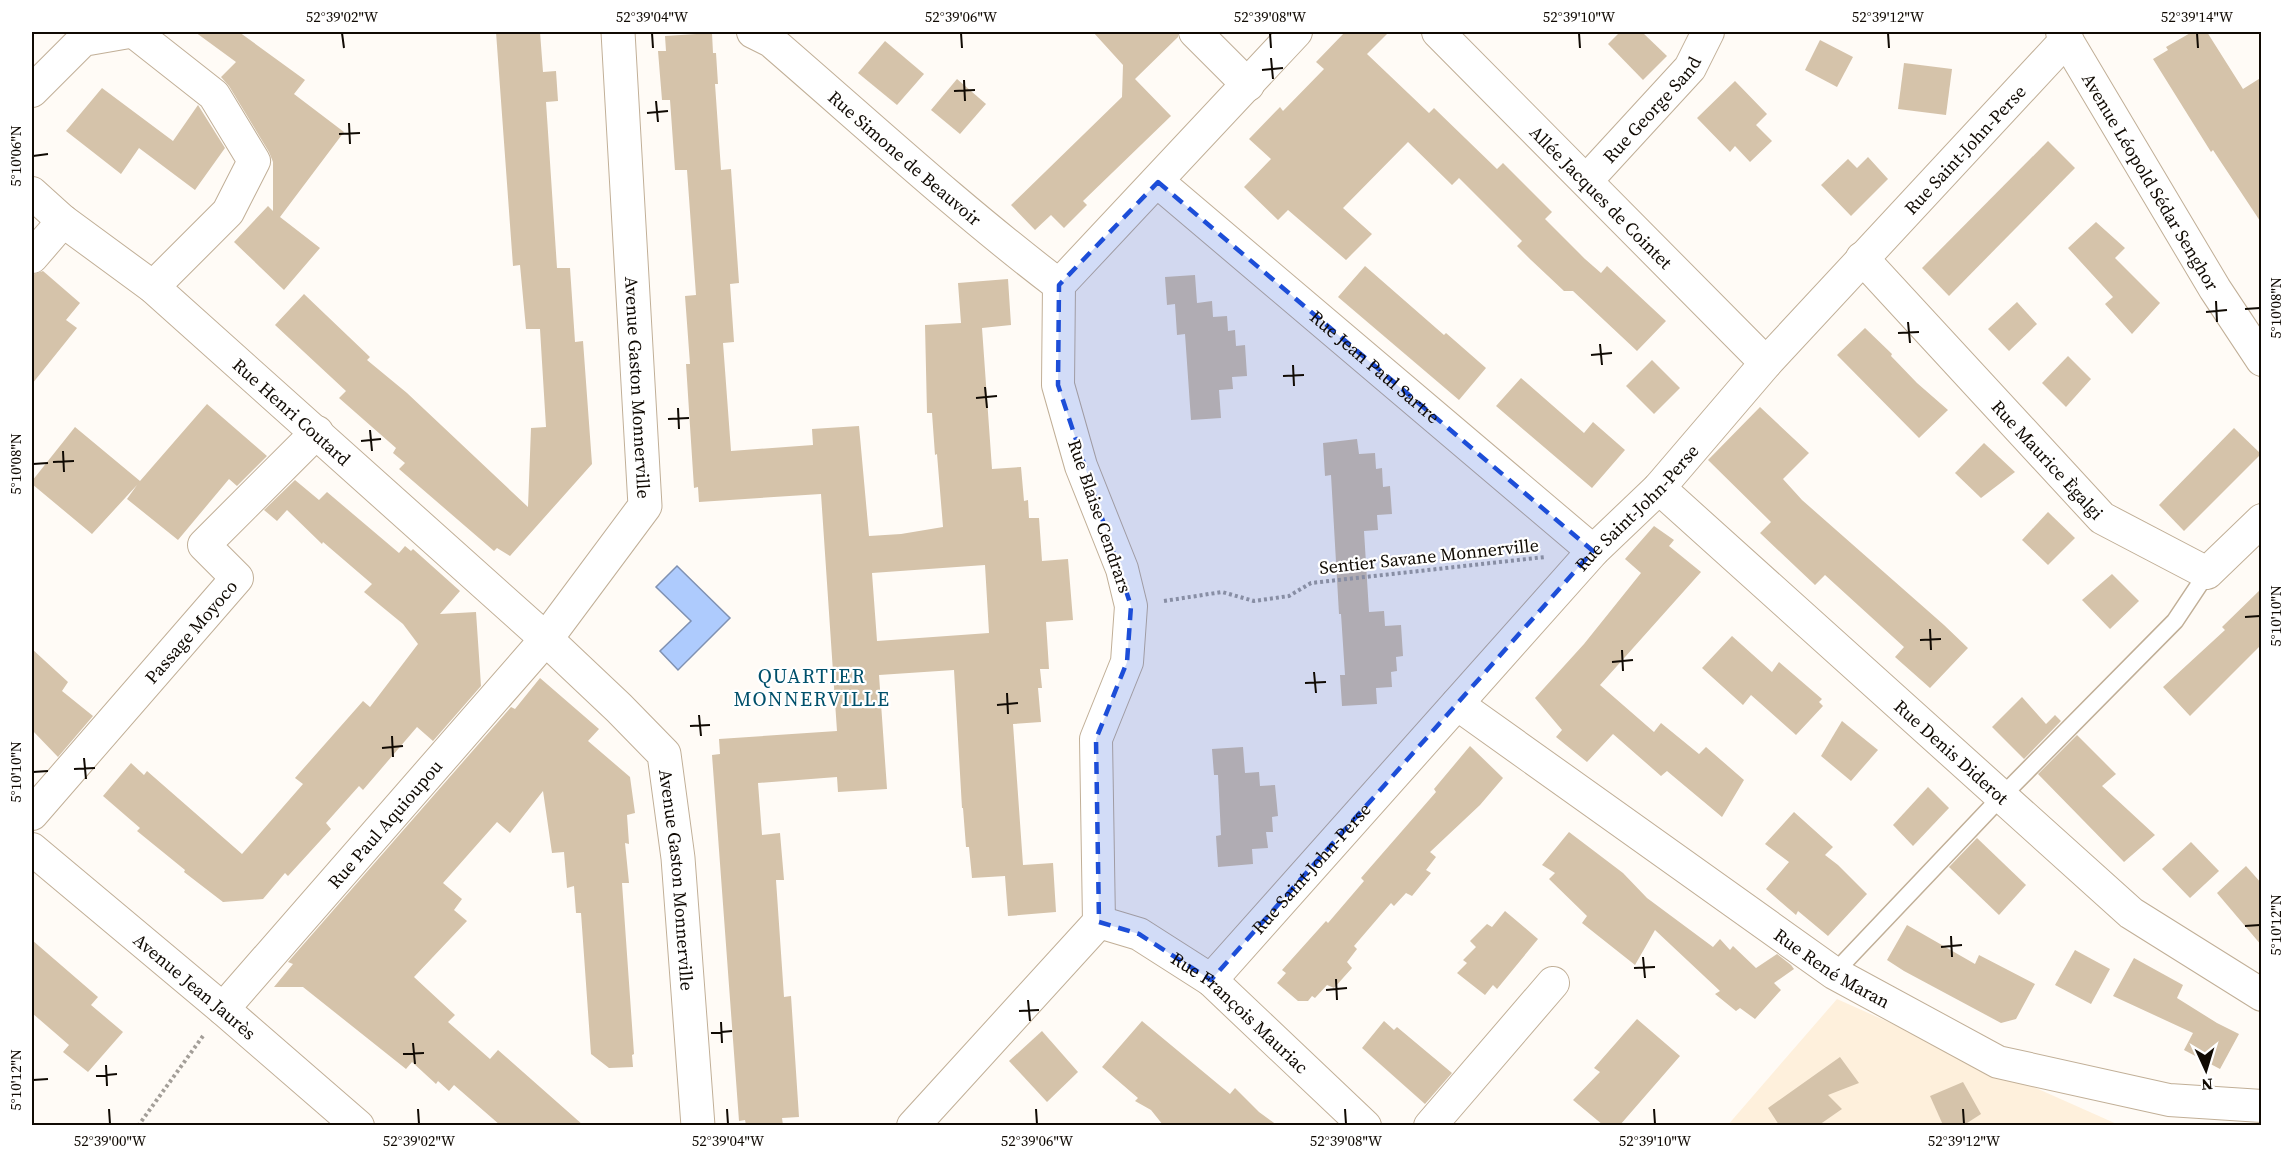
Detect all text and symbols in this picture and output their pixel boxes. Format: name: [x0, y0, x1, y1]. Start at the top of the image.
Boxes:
text: 52°39'02"W: [306, 6, 379, 27]
text: 52°39'04"W: [616, 6, 689, 27]
text: 52°39'06"W: [925, 6, 998, 27]
text: 52°39'08"W: [1234, 6, 1307, 27]
text: 52°39'10"W: [1543, 6, 1616, 27]
text: 52°39'12"W: [1852, 6, 1925, 27]
text: 52°39'14"W: [2161, 6, 2234, 27]
street label: Rue George Sand: [1597, 52, 1706, 168]
street label: Avenue Léopold Sédar Senghor: [2077, 68, 2226, 295]
street label: Rue Saint-John-Perse: [1898, 79, 2031, 219]
street label: Rue Simone de Beauvoir: [823, 84, 987, 231]
street label: Allée Jacques de Cointet: [1524, 119, 1678, 274]
text: 5°10'06"N: [5, 125, 26, 187]
street label: Avenue Gaston Monnerville: [619, 276, 657, 499]
text: 5°10'08"N: [2265, 277, 2286, 339]
street label: Rue Jean Paul Sartre: [1305, 304, 1446, 429]
street label: Rue Henri Coutard: [228, 352, 356, 471]
street label: Rue Maurice Ègalgi: [1986, 394, 2110, 525]
text: 5°10'08"N: [5, 433, 26, 495]
street label: Rue Blaise Cendrars: [1062, 436, 1138, 596]
street label: Rue Saint-John-Perse: [1569, 438, 1704, 576]
street label: Sentier Savane Monnerville: [1318, 532, 1540, 580]
street label: Passage Moyoco: [139, 574, 243, 689]
text: 5°10'10"N: [2265, 585, 2286, 647]
district label: QUARTIER MONNERVILLE: [734, 662, 890, 713]
street label: Rue Denis Diderot: [1889, 693, 2015, 810]
text: 5°10'10"N: [5, 741, 26, 803]
street label: Rue Paul Aquioupou: [322, 754, 448, 894]
street label: Avenue Gaston Monnerville: [654, 768, 700, 992]
street label: Rue Saint-John-Perse: [1245, 797, 1376, 939]
text: 5°10'12"N: [2265, 894, 2286, 956]
street label: Rue René Maran: [1769, 922, 1895, 1014]
street label: Avenue Jean Jaurès: [128, 927, 262, 1045]
street label: Rue François Mauriac: [1166, 945, 1314, 1079]
north arrow: [2176, 1040, 2236, 1100]
text: 5°10'12"N: [5, 1049, 26, 1111]
text: N: [2200, 1074, 2214, 1096]
text: 52°39'00"W: [74, 1130, 147, 1151]
text: 52°39'02"W: [383, 1130, 456, 1151]
text: 52°39'04"W: [692, 1130, 765, 1151]
text: 52°39'06"W: [1001, 1130, 1074, 1151]
text: 52°39'08"W: [1310, 1130, 1383, 1151]
text: 52°39'10"W: [1619, 1130, 1692, 1151]
text: 52°39'12"W: [1928, 1130, 2001, 1151]

